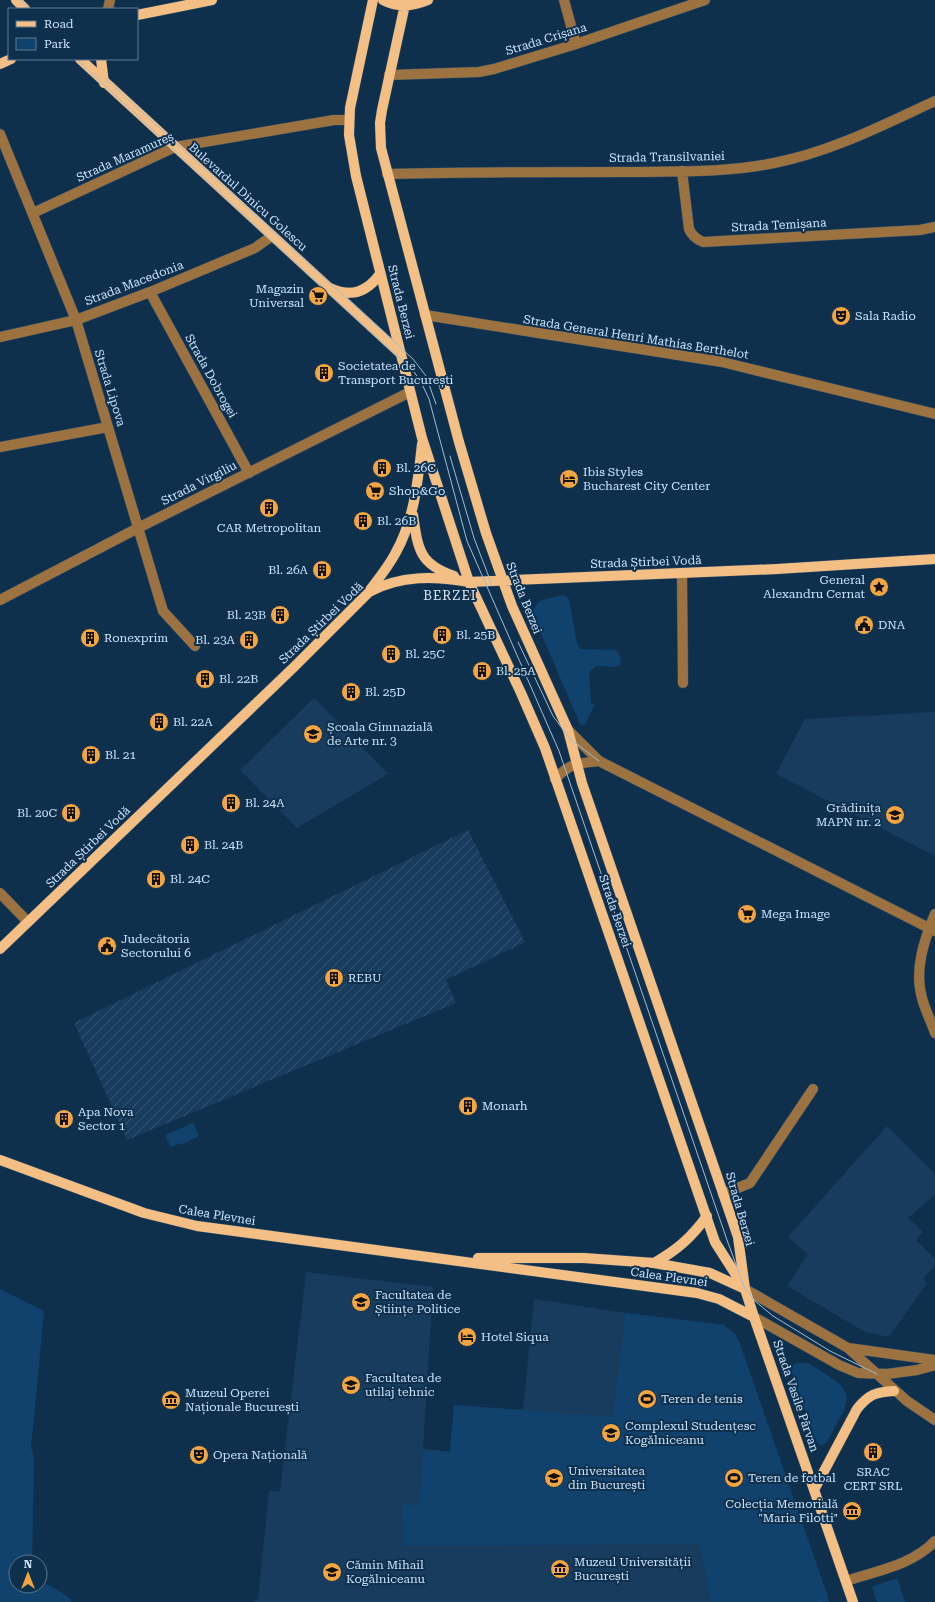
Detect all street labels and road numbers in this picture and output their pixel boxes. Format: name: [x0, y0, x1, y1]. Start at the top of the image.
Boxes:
street label: Strada Crișana: [504, 20, 589, 59]
street label: Strada Maramureș: [74, 129, 176, 186]
street label: Bulevardul Dinicu Golescu: [186, 140, 310, 254]
street label: Strada Transilvaniei: [609, 149, 725, 165]
street label: Strada Temișana: [731, 215, 828, 235]
street label: Strada Macedonia: [83, 258, 186, 308]
street label: Strada Berzei: [385, 263, 417, 341]
street label: Strada General Henri Mathias Berthelot: [522, 312, 750, 362]
street label: Strada Dobrogei: [182, 332, 240, 421]
street label: Strada Lipova: [92, 348, 128, 429]
street label: Strada Virgiliu: [159, 458, 240, 508]
street label: Strada Știrbei Vodă: [590, 553, 702, 572]
street label: Strada Berzei: [503, 560, 545, 636]
street label: Strada Știrbei Vodă: [276, 579, 367, 667]
street label: Strada Știrbei Vodă: [43, 803, 134, 891]
street label: Strada Berzei: [596, 873, 634, 949]
street label: Strada Berzei: [723, 1171, 757, 1248]
street label: Calea Plevnei: [177, 1202, 257, 1228]
street label: Calea Plevnei: [630, 1265, 709, 1289]
street label: Strada Vasile Pârvan: [770, 1338, 822, 1454]

